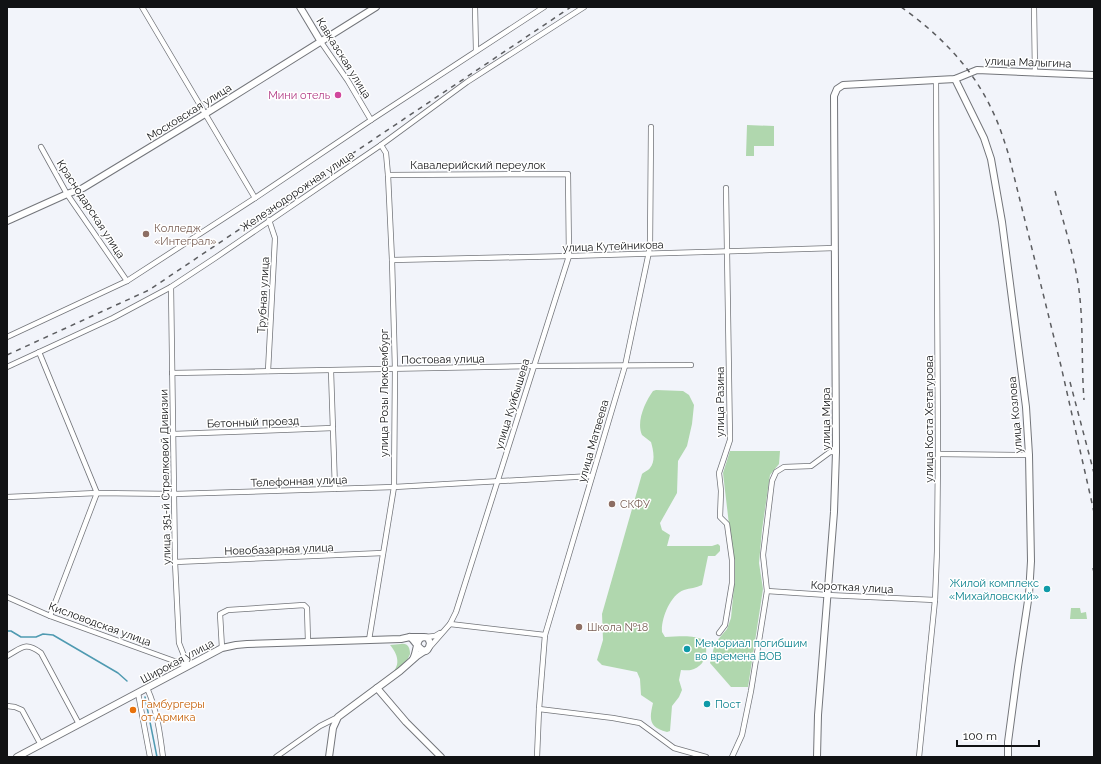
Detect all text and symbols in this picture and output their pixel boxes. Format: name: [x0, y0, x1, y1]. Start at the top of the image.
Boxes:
street label: Кавказская улица: [314, 16, 374, 101]
street label: улица Малыгина: [984, 54, 1071, 71]
street label: Московская улица: [145, 81, 234, 144]
place label: Мини отель: [268, 89, 331, 102]
marker: Мини отель: [333, 90, 343, 100]
street label: Железнодорожная улица: [238, 148, 357, 234]
street label: Краснодарская улица: [54, 158, 127, 261]
street label: Кавалерийский переулок: [410, 159, 546, 172]
place label: Колледж «Интеграл»: [154, 222, 217, 248]
marker: Колледж «Интеграл»: [141, 229, 151, 239]
street label: улица Кутейникова: [562, 238, 664, 255]
street label: Трубная улица: [255, 256, 272, 334]
street label: улица Розы Люксембург: [378, 328, 391, 457]
street label: Постовая улица: [401, 352, 485, 367]
street label: улица Коста Хетагурова: [923, 355, 936, 483]
street label: улица Куйбышева: [492, 357, 532, 451]
street label: улица Разина: [714, 367, 727, 437]
street label: улица Козлова: [1006, 376, 1025, 454]
street label: улица Мира: [820, 388, 833, 450]
street label: улица 351-й Стрелковой Дивизии: [157, 389, 174, 565]
street label: улица Матвеева: [575, 398, 611, 484]
street label: Бетонный проезд: [207, 414, 300, 431]
street label: Телефонная улица: [250, 473, 348, 490]
place label: СКФУ: [620, 498, 650, 511]
marker: СКФУ: [607, 499, 617, 509]
street label: Новобазарная улица: [224, 541, 334, 558]
place label: Жилой комплекс «Михайловский»: [949, 577, 1039, 603]
street label: Короткая улица: [810, 579, 894, 596]
marker: Жилой комплекс «Михайловский»: [1042, 584, 1052, 594]
street label: Кисловодская улица: [47, 600, 153, 649]
place label: Школа №18: [587, 621, 648, 634]
marker: Школа №18: [574, 622, 584, 632]
street label: Широкая улица: [138, 637, 216, 686]
place label: Мемориал погибшим во времена ВОВ: [695, 637, 807, 663]
marker: Мемориал погибшим во времена ВОВ: [682, 644, 692, 654]
place label: Гамбургеры от Армика: [141, 698, 205, 724]
place label: Пост: [715, 698, 741, 711]
marker: Пост: [702, 699, 712, 709]
marker: Гамбургеры от Армика: [128, 705, 138, 715]
scale bar: [957, 722, 1039, 748]
text: 100 m: [963, 729, 997, 743]

